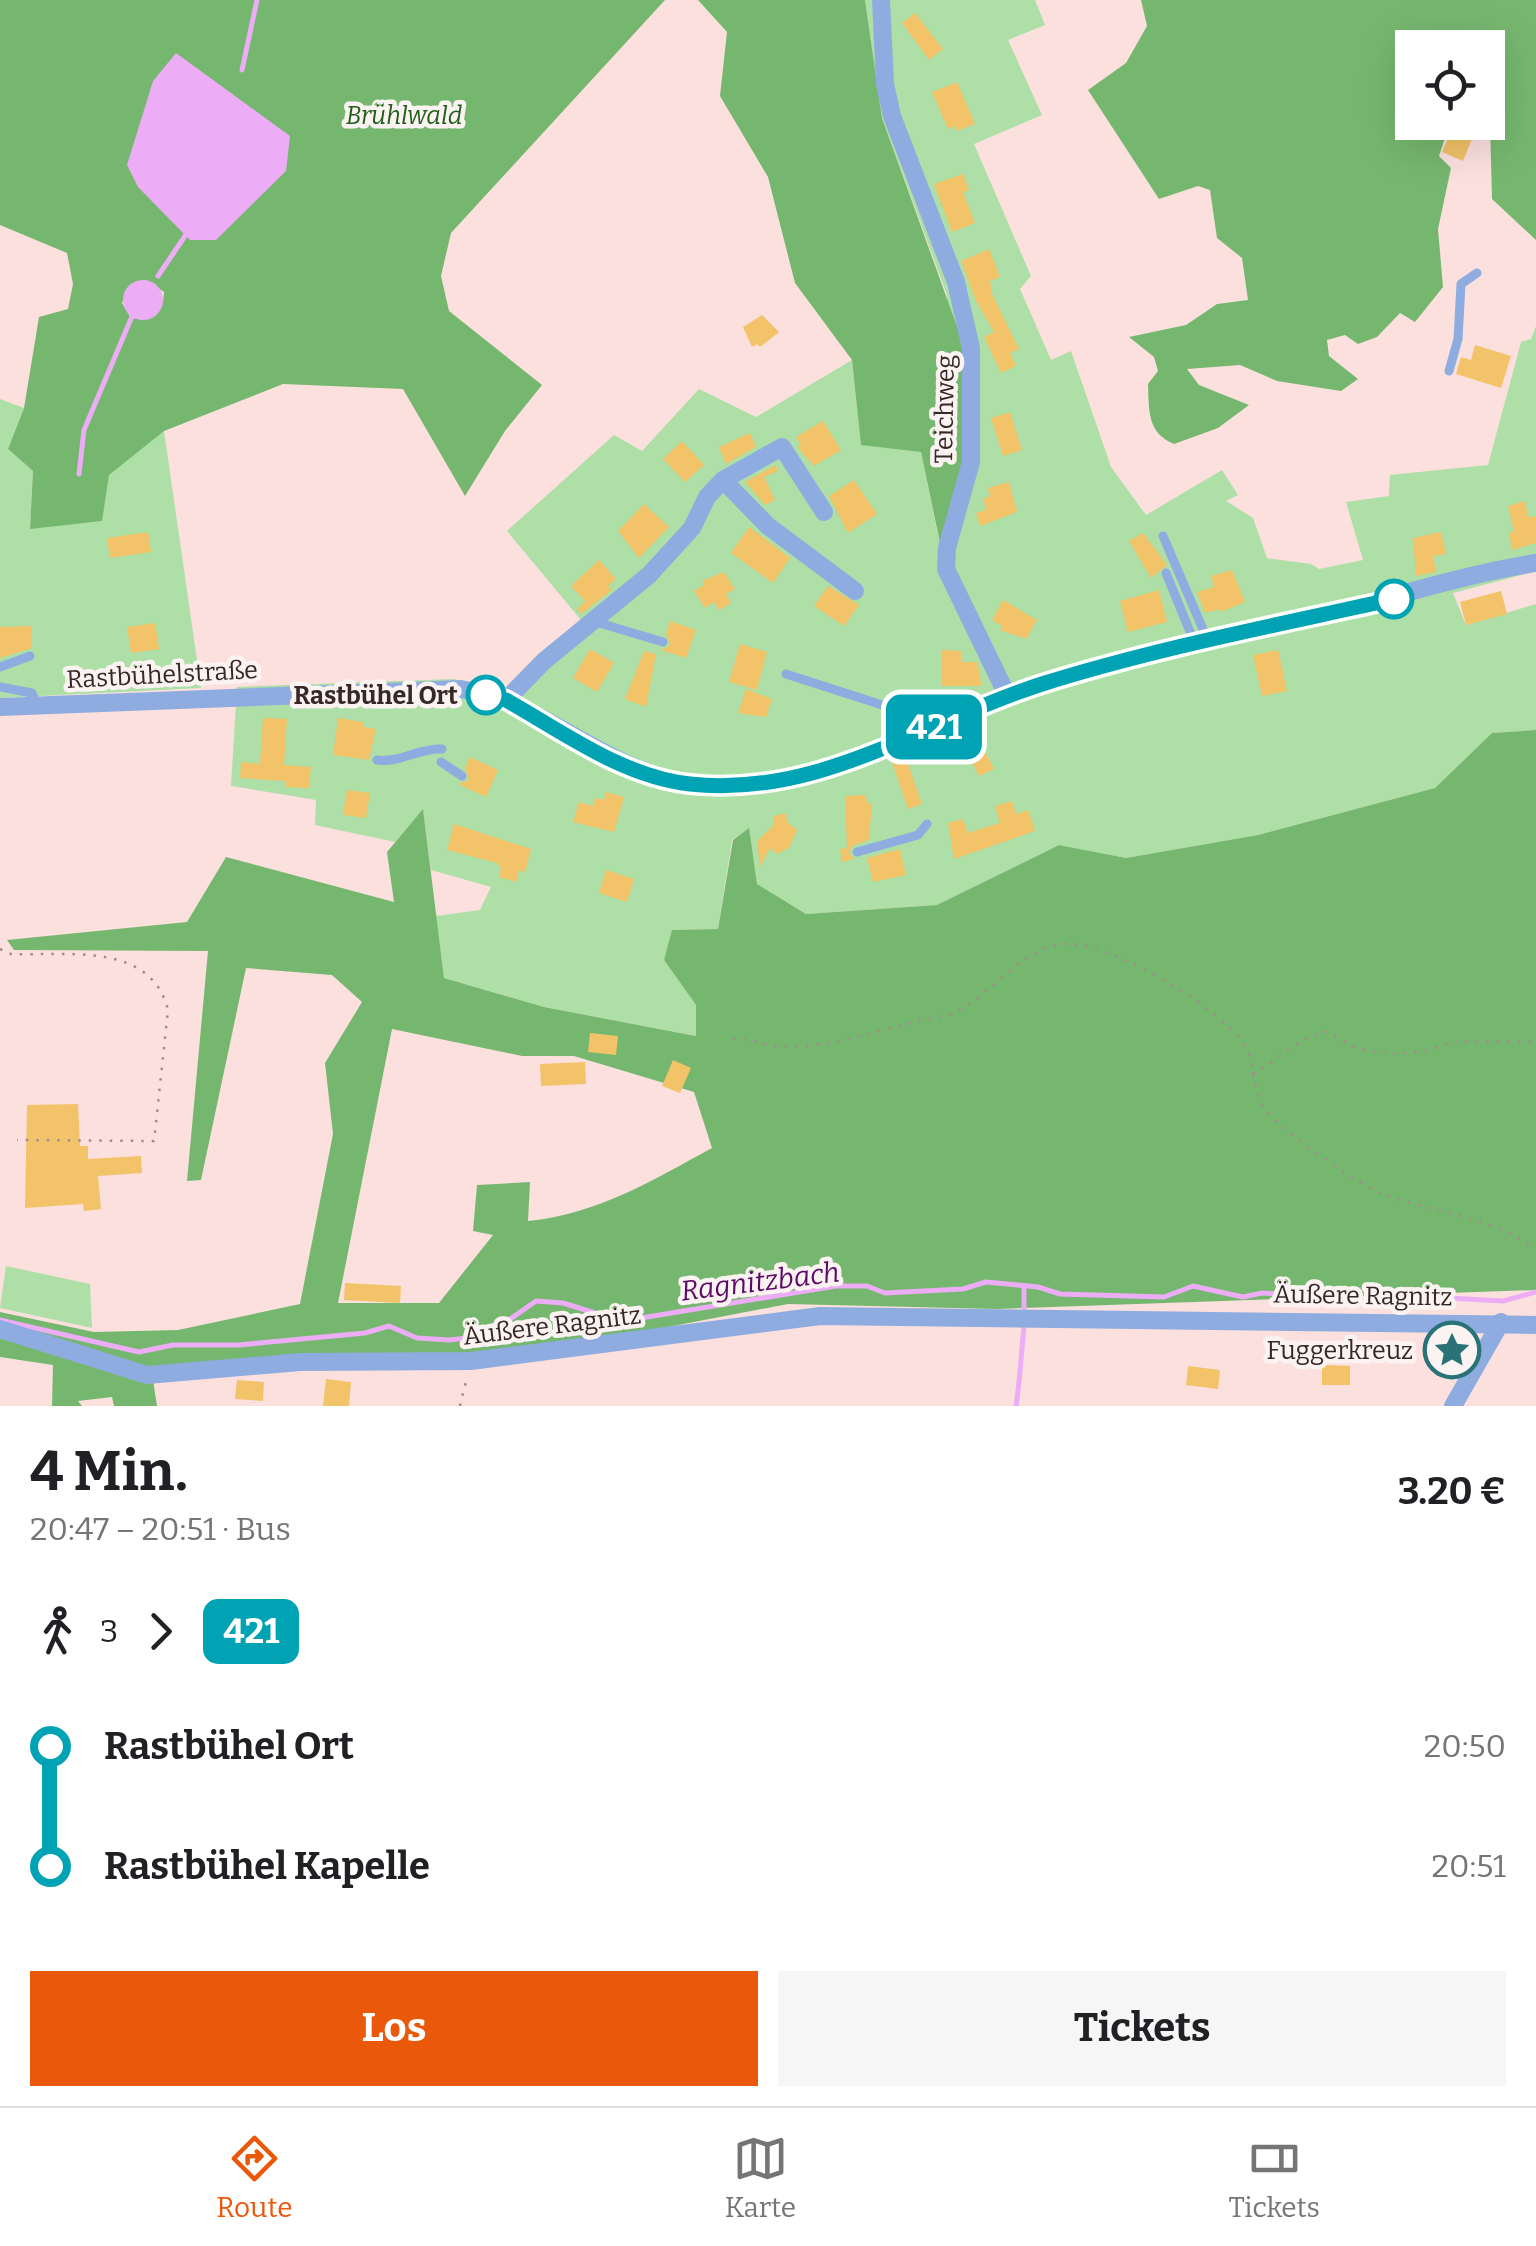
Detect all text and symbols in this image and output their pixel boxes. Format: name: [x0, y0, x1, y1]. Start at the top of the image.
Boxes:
map controls: [1395, 30, 1505, 140]
button: locate: [1395, 30, 1505, 140]
park label: Brühlwald: [346, 101, 463, 131]
street label: Teichweg: [929, 354, 961, 464]
unlabelled marker: [1375, 580, 1413, 618]
street label: Rastbühelstraße: [66, 655, 258, 695]
marker: Rastbühel Ort: [467, 676, 505, 714]
place label: Rastbühel Ort: [294, 681, 458, 711]
line badge: 421: [876, 694, 992, 760]
text: 421: [906, 706, 962, 748]
water label: Ragnitzbach: [679, 1255, 841, 1308]
street label: Äußere Ragnitz: [1273, 1279, 1453, 1313]
street label: Äußere Ragnitz: [461, 1300, 643, 1352]
place icon: Fuggerkreuz: [1422, 1320, 1482, 1380]
place label: Fuggerkreuz: [1267, 1336, 1413, 1366]
text: 4 Min.: [30, 1439, 188, 1505]
text: 3.20 €: [1398, 1468, 1506, 1514]
text: 20:47 – 20:51 · Bus: [30, 1510, 291, 1548]
icon: walk: [30, 1604, 85, 1659]
icon: forward: [133, 1604, 188, 1659]
text: 421: [223, 1610, 279, 1652]
text: 3: [100, 1612, 118, 1650]
text: Rastbühel Ort: [104, 1723, 354, 1769]
text: 20:50: [1424, 1727, 1506, 1765]
text: Rastbühel Kapelle: [104, 1843, 430, 1889]
text: 20:51: [1432, 1847, 1506, 1885]
button: Los: [30, 1971, 758, 2086]
button: Tickets: [778, 1971, 1506, 2086]
tab: Route: [216, 2131, 293, 2224]
tab: Karte: [725, 2131, 796, 2224]
tab: Tickets: [1228, 2131, 1320, 2224]

